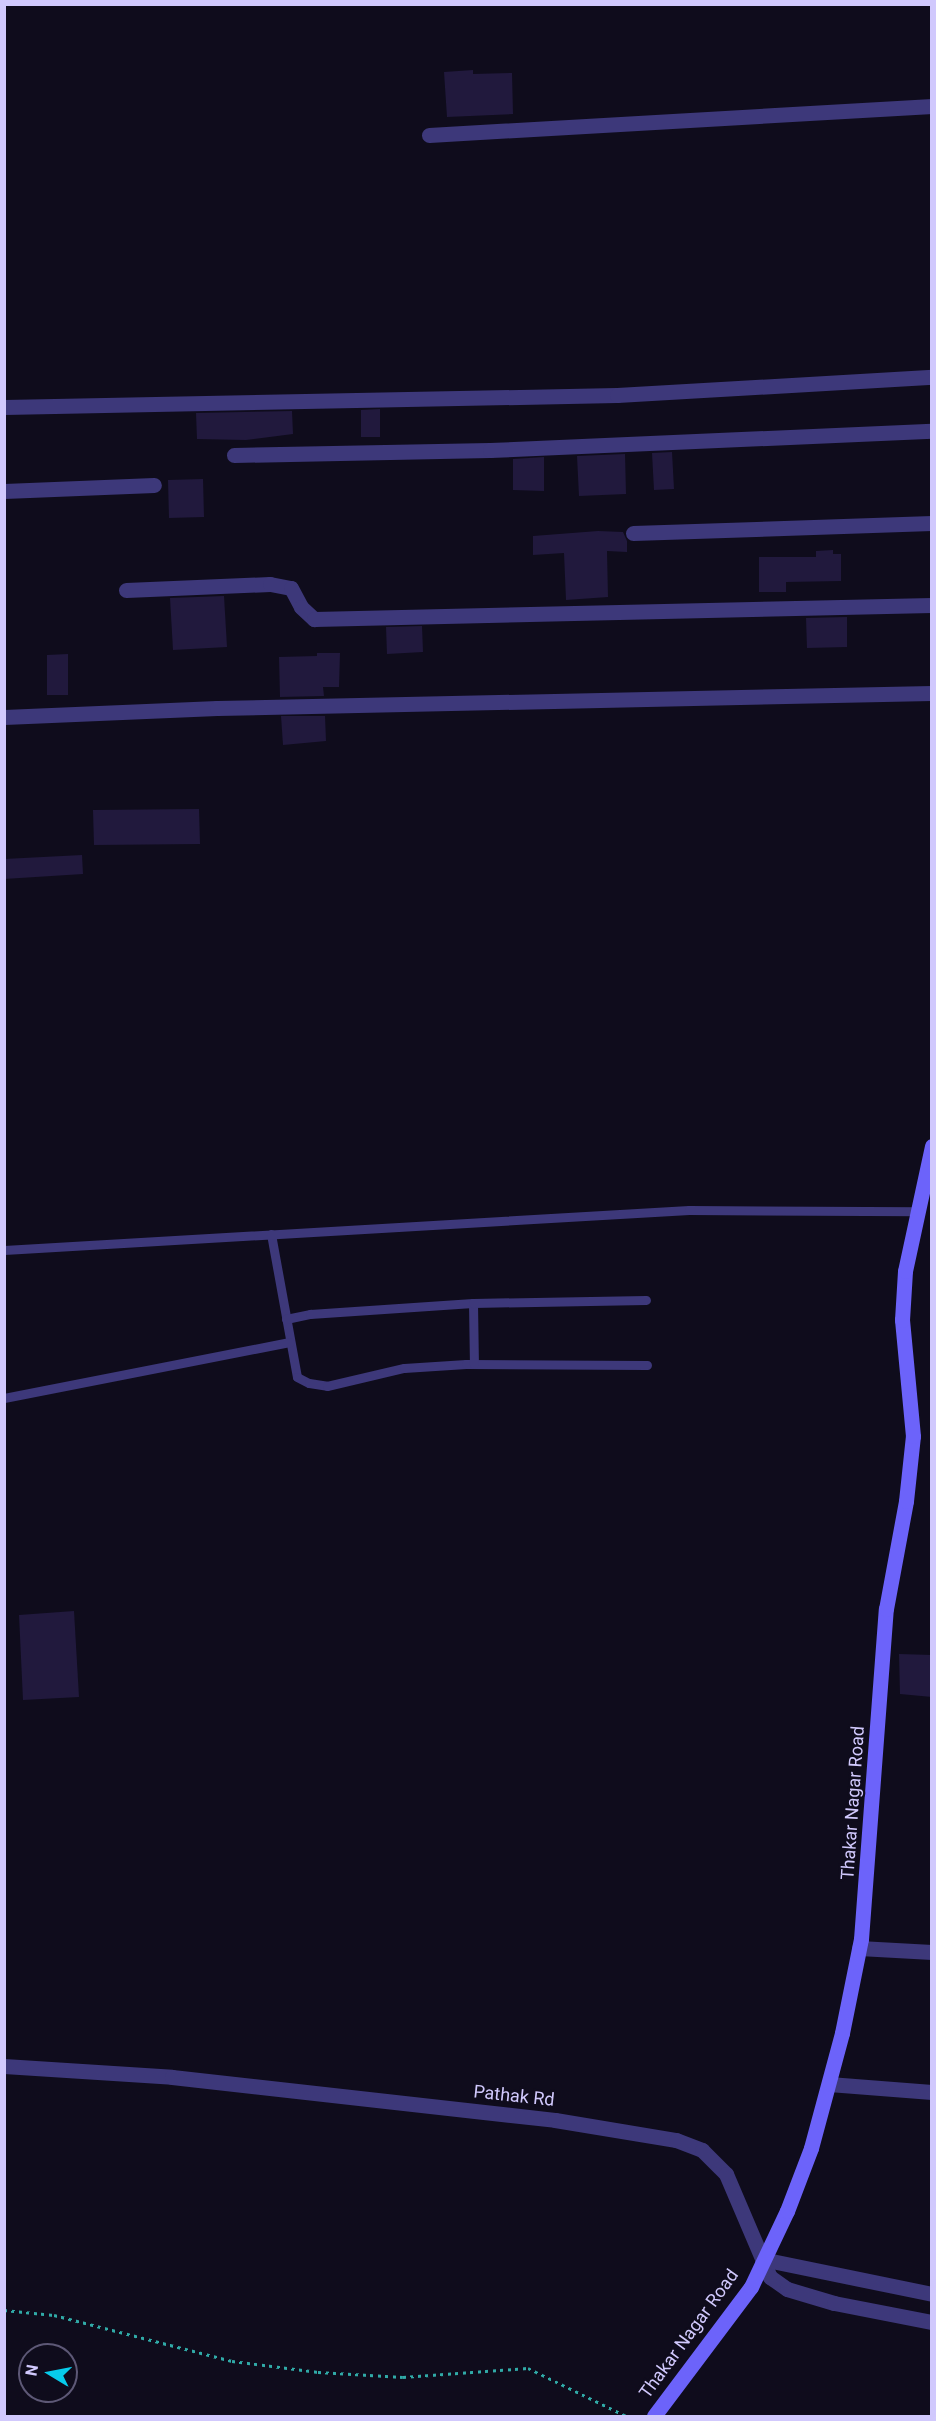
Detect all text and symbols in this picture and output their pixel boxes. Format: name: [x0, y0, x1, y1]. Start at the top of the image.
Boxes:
street label: Thakar Nagar Road: [837, 1725, 869, 1881]
street label: Pathak Rd: [472, 2081, 556, 2111]
street label: Thakar Nagar Road: [635, 2265, 743, 2403]
north arrow: [18, 2343, 78, 2403]
text: N: [21, 2363, 42, 2377]

